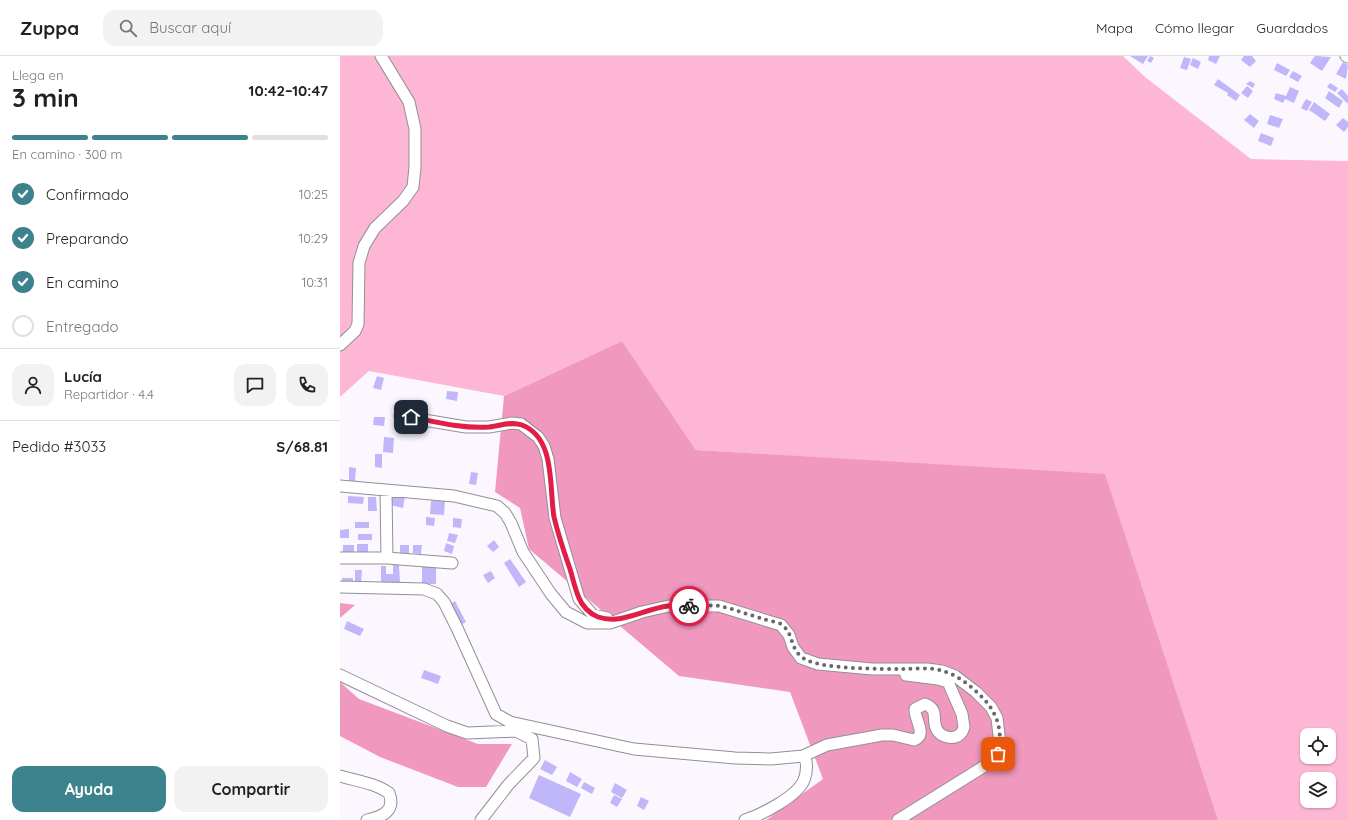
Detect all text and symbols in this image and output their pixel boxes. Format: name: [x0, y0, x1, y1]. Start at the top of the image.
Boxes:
search box: [103, 10, 383, 46]
text: Zuppa: [20, 16, 79, 40]
icon: search: [117, 17, 139, 39]
text: Buscar aquí: [149, 18, 231, 37]
text: Mapa: [1096, 19, 1133, 37]
text: Cómo llegar: [1155, 19, 1234, 37]
text: Guardados: [1256, 19, 1328, 37]
text: Llega en: [12, 67, 63, 83]
text: 3 min: [12, 81, 79, 114]
text: 10:42–10:47: [249, 81, 328, 100]
text: En camino · 300 m: [12, 146, 122, 162]
icon: check: [12, 183, 34, 205]
text: Confirmado: [46, 185, 129, 204]
text: 10:25: [299, 186, 328, 202]
icon: check: [12, 227, 34, 249]
text: Preparando: [46, 229, 129, 248]
text: 10:29: [299, 230, 328, 246]
icon: check: [12, 271, 34, 293]
text: En camino: [46, 273, 119, 292]
text: 10:31: [301, 274, 328, 290]
text: Entregado: [46, 317, 119, 336]
button: person: [12, 364, 54, 406]
button: chat: [234, 364, 276, 406]
button: phone: [286, 364, 328, 406]
text: Lucía: [64, 367, 102, 386]
text: Repartidor · 4.4: [64, 386, 154, 402]
pin: [394, 400, 428, 434]
icon: home: [400, 406, 422, 428]
text: Pedido #3033: [12, 437, 106, 456]
text: S/68.81: [276, 437, 328, 456]
courier: [669, 586, 709, 626]
icon: bike: [678, 595, 700, 617]
map controls: [1300, 728, 1336, 808]
button: locate: [1300, 728, 1336, 764]
pin: [981, 737, 1015, 771]
icon: bag: [987, 743, 1009, 765]
button: Ayuda: [12, 766, 166, 812]
button: Compartir: [174, 766, 328, 812]
button: layers: [1300, 772, 1336, 808]

